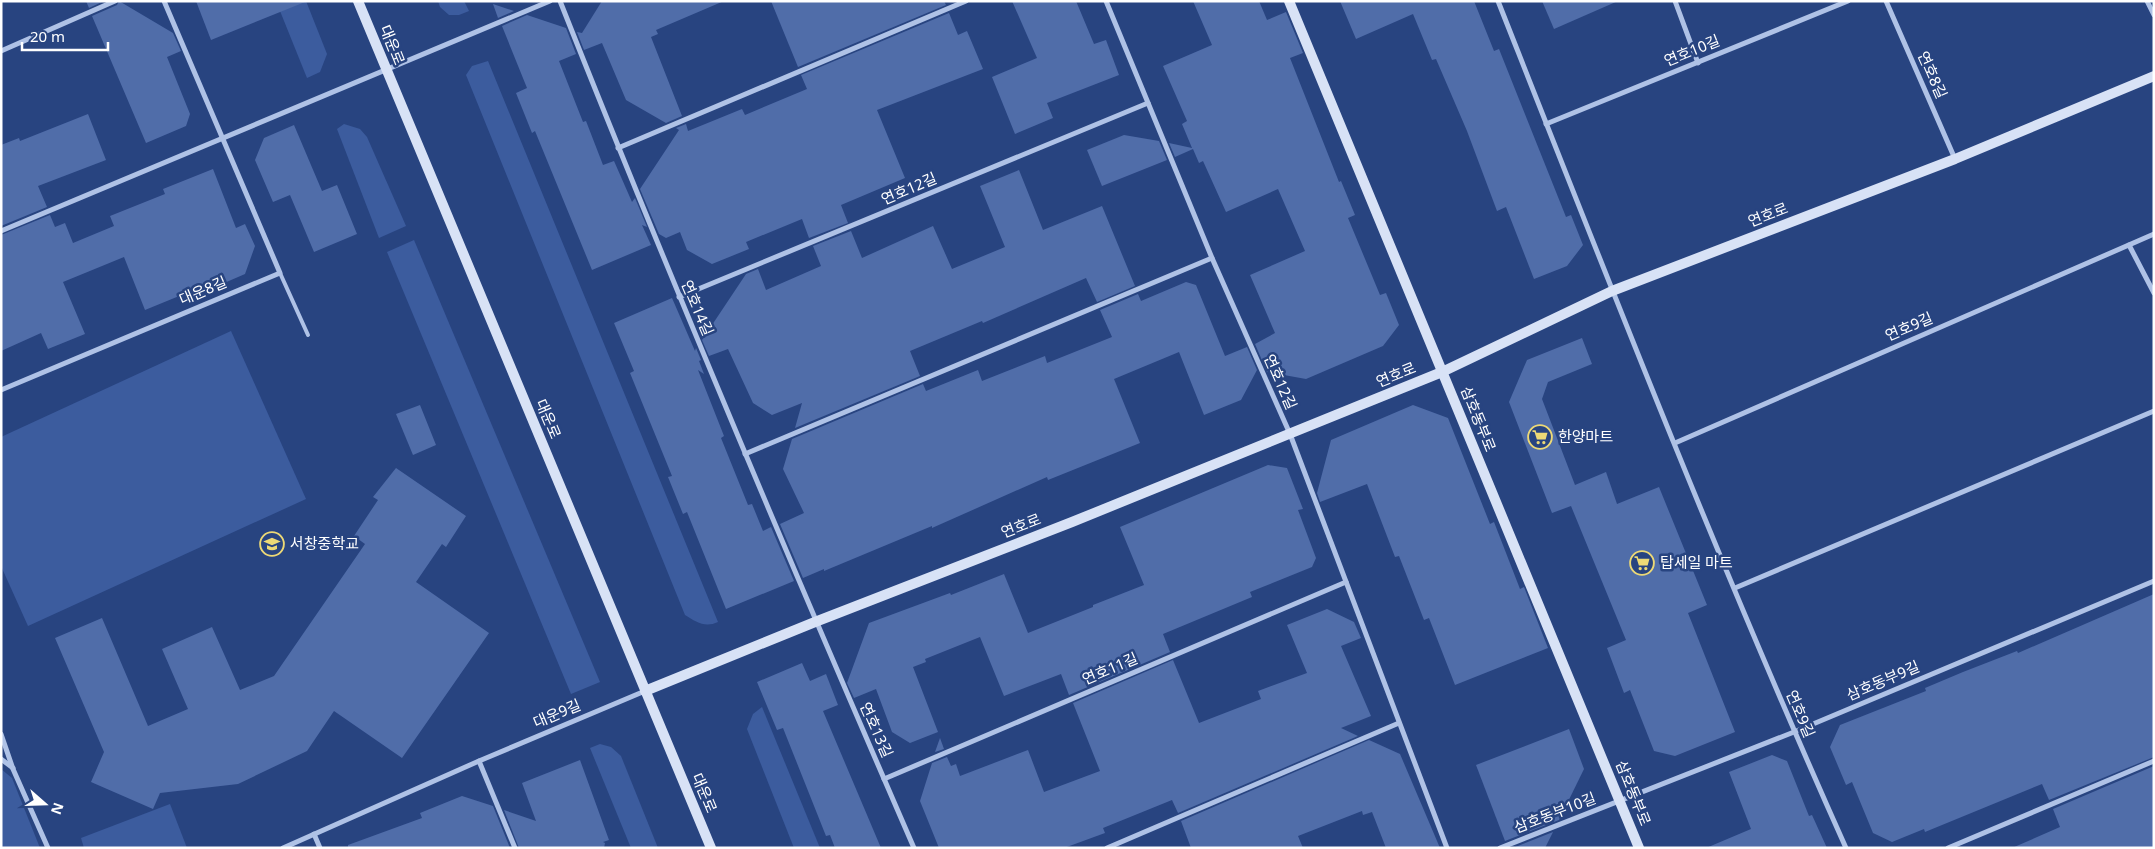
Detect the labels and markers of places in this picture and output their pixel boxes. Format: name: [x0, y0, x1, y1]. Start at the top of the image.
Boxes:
supermarket icon: 한양마트: [1527, 424, 1553, 450]
place label: 한양마트: [1558, 426, 1613, 446]
school or university icon: 서창중학교: [259, 531, 285, 557]
place label: 서창중학교: [290, 533, 359, 553]
supermarket icon: 탑세일 마트: [1629, 550, 1655, 576]
place label: 탑세일 마트: [1660, 552, 1733, 572]

